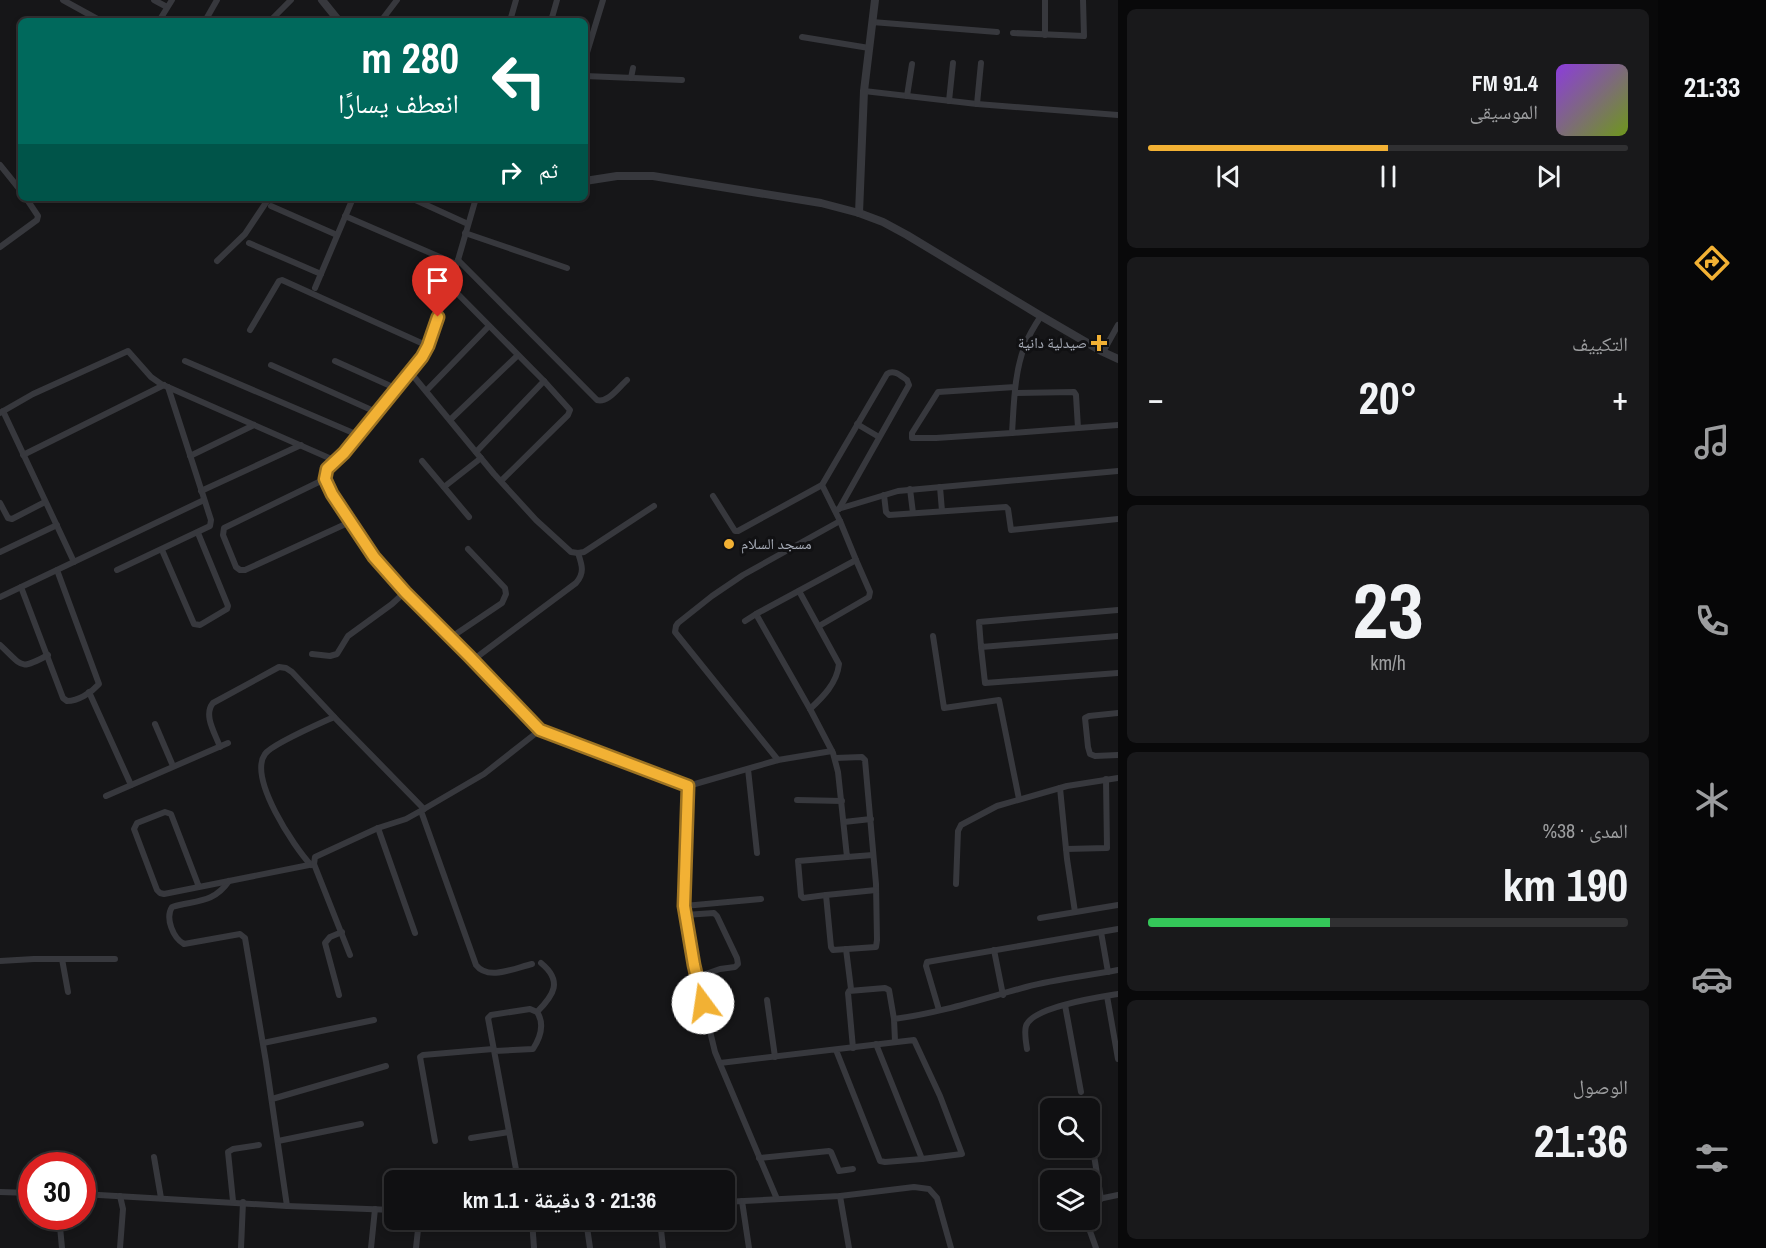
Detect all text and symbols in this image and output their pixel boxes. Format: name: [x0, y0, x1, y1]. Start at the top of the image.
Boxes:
text: 280 m: [361, 30, 459, 86]
icon: left: [480, 42, 558, 120]
text: 91.4 FM: [1472, 68, 1538, 98]
text: 21:33: [1684, 69, 1740, 105]
text: انعطف يسارًا: [338, 85, 459, 121]
text: الموسيقى: [1470, 98, 1538, 125]
text: ثم: [539, 155, 558, 185]
icon: right: [494, 156, 527, 189]
icon: previous: [1212, 160, 1245, 193]
icon: pause: [1372, 160, 1405, 193]
icon: next: [1532, 160, 1565, 193]
icon: directions: [1691, 242, 1733, 284]
pin: [412, 255, 463, 317]
icon: arrive: [421, 264, 454, 297]
text: التكييف: [1572, 330, 1628, 357]
place label: صيدلية دانية: [1018, 332, 1087, 353]
marker: صيدلية دانية: [1092, 336, 1106, 350]
text: 20°: [1358, 367, 1418, 428]
text: −: [1148, 376, 1164, 420]
text: +: [1612, 376, 1628, 420]
icon: music: [1691, 421, 1733, 463]
place label: مسجد السلام: [741, 533, 812, 554]
marker: مسجد السلام: [722, 537, 736, 551]
text: 23: [1352, 557, 1424, 662]
icon: phone: [1691, 600, 1733, 642]
text: km/h: [1370, 649, 1406, 676]
icon: climate: [1691, 779, 1733, 821]
text: المدى · 38%: [1542, 817, 1628, 844]
text: 190 km: [1503, 854, 1628, 915]
icon: car: [1691, 958, 1733, 1000]
position arrow: [671, 971, 735, 1035]
text: الوصول: [1573, 1073, 1628, 1100]
map controls: [1040, 1098, 1100, 1230]
button: search: [1040, 1098, 1100, 1158]
text: 21:36: [1534, 1110, 1628, 1171]
icon: filters: [1691, 1137, 1733, 1179]
speed limit sign: 30: [18, 1152, 96, 1230]
button: layers: [1040, 1170, 1100, 1230]
text: 21:36 · 3 دقيقة · 1.1 km: [463, 1185, 656, 1215]

